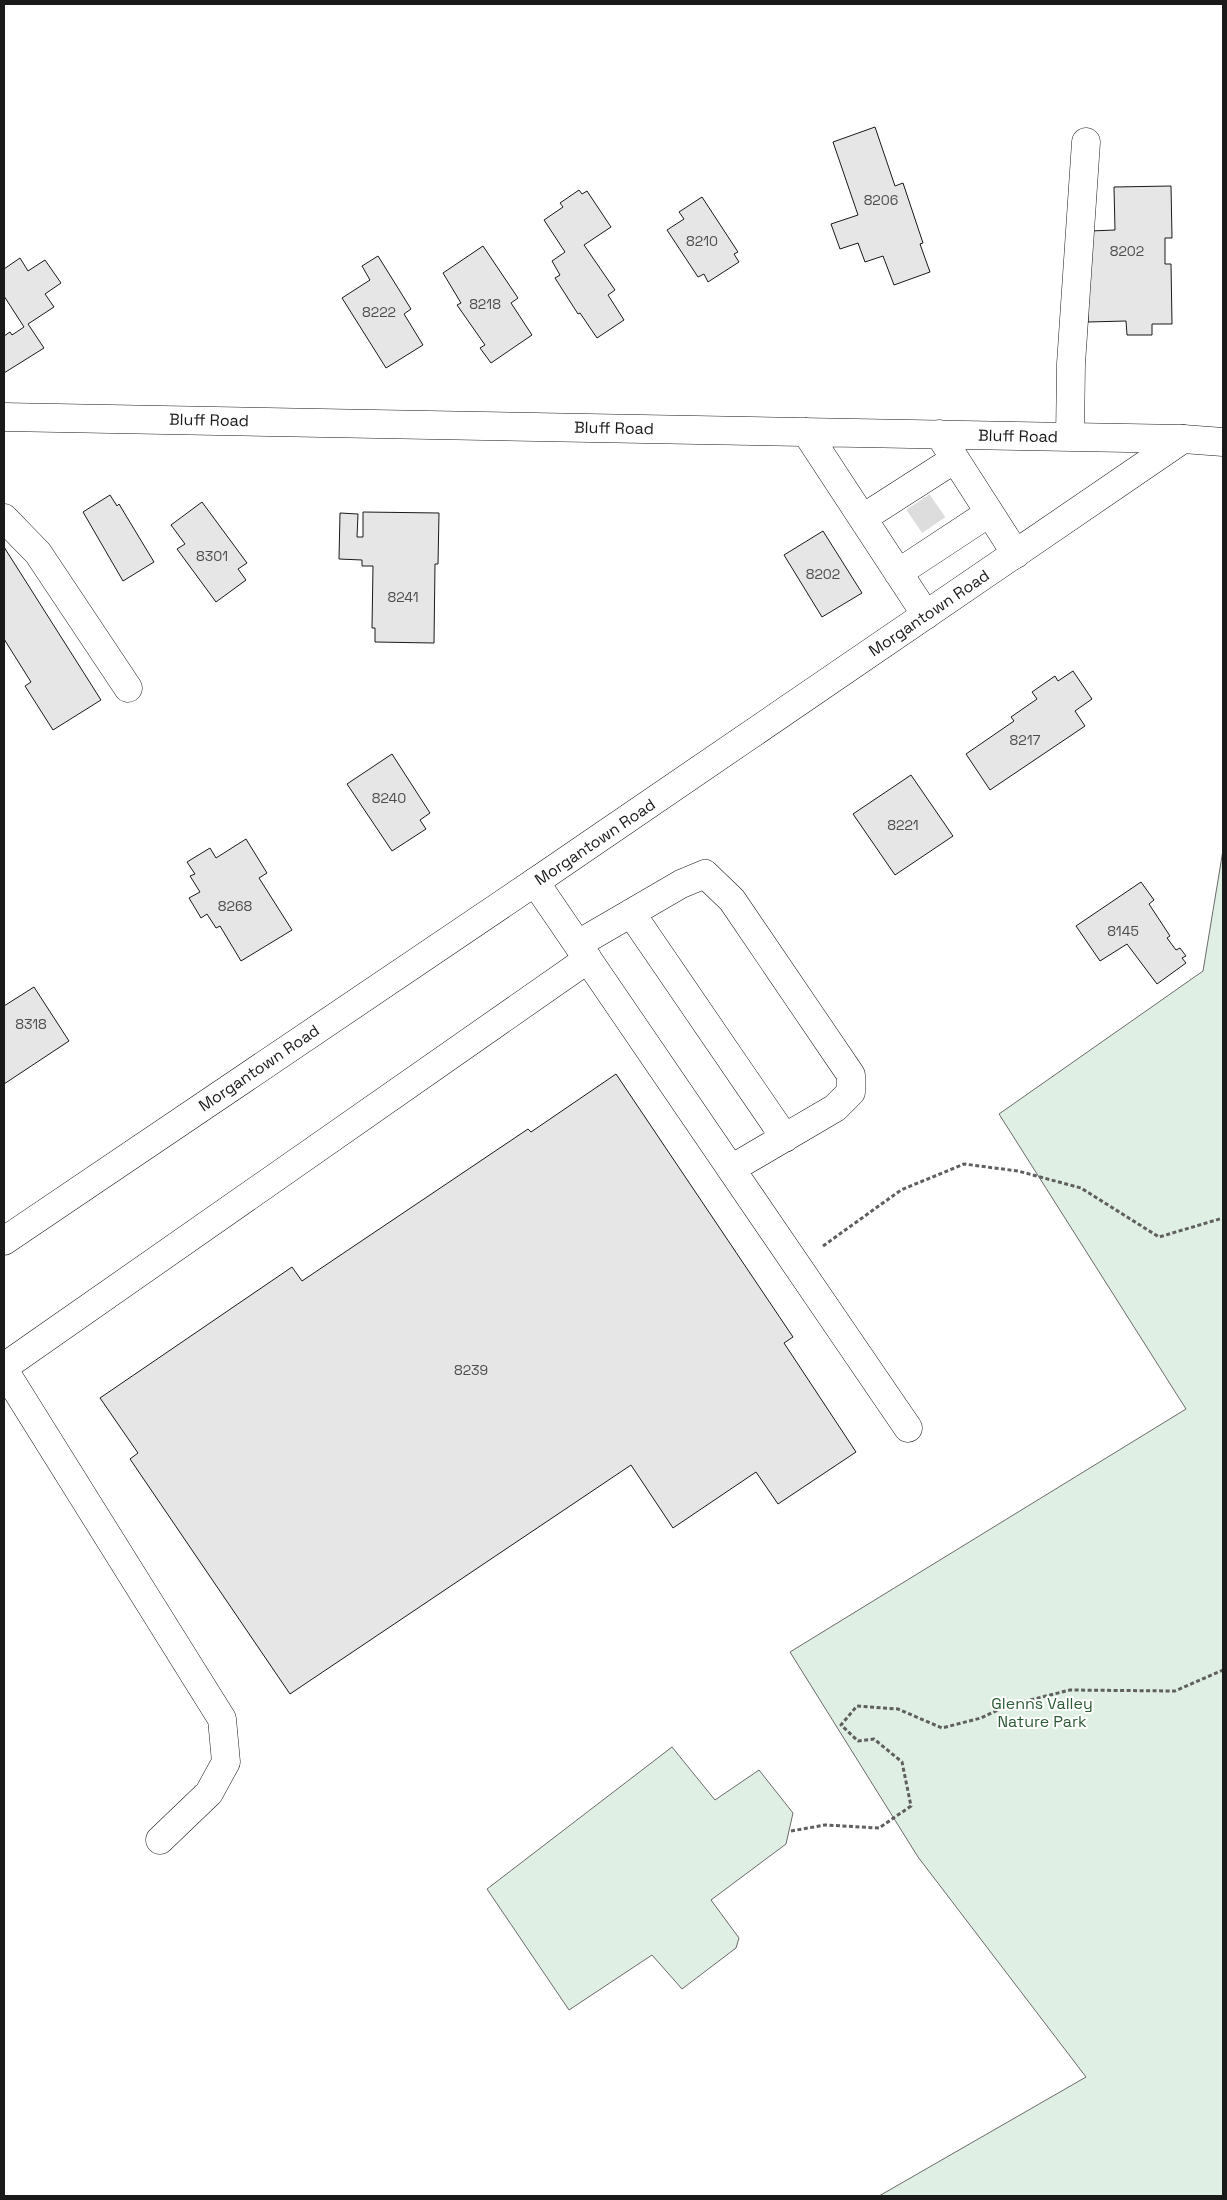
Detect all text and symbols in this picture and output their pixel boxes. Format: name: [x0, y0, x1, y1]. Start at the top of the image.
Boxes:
house number: 8206: [864, 191, 898, 209]
house number: 8210: [686, 232, 718, 250]
house number: 8202: [1110, 242, 1144, 260]
house number: 8218: [469, 295, 501, 313]
house number: 8222: [362, 303, 396, 321]
street label: Bluff Road: [169, 409, 249, 431]
street label: Bluff Road: [574, 417, 654, 439]
street label: Bluff Road: [978, 425, 1058, 447]
house number: 8301: [196, 547, 228, 565]
house number: 8202: [806, 565, 840, 583]
street label: Morgantown Road: [865, 565, 993, 661]
house number: 8241: [387, 588, 419, 606]
house number: 8217: [1010, 731, 1041, 749]
house number: 8240: [372, 789, 406, 807]
street label: Morgantown Road: [531, 794, 659, 890]
house number: 8221: [887, 816, 919, 834]
house number: 8268: [218, 897, 252, 915]
house number: 8145: [1107, 922, 1139, 940]
house number: 8318: [15, 1015, 47, 1033]
street label: Morgantown Road: [195, 1020, 323, 1116]
house number: 8239: [454, 1361, 488, 1379]
park label: Glenns Valley Nature Park: [991, 1693, 1093, 1732]

